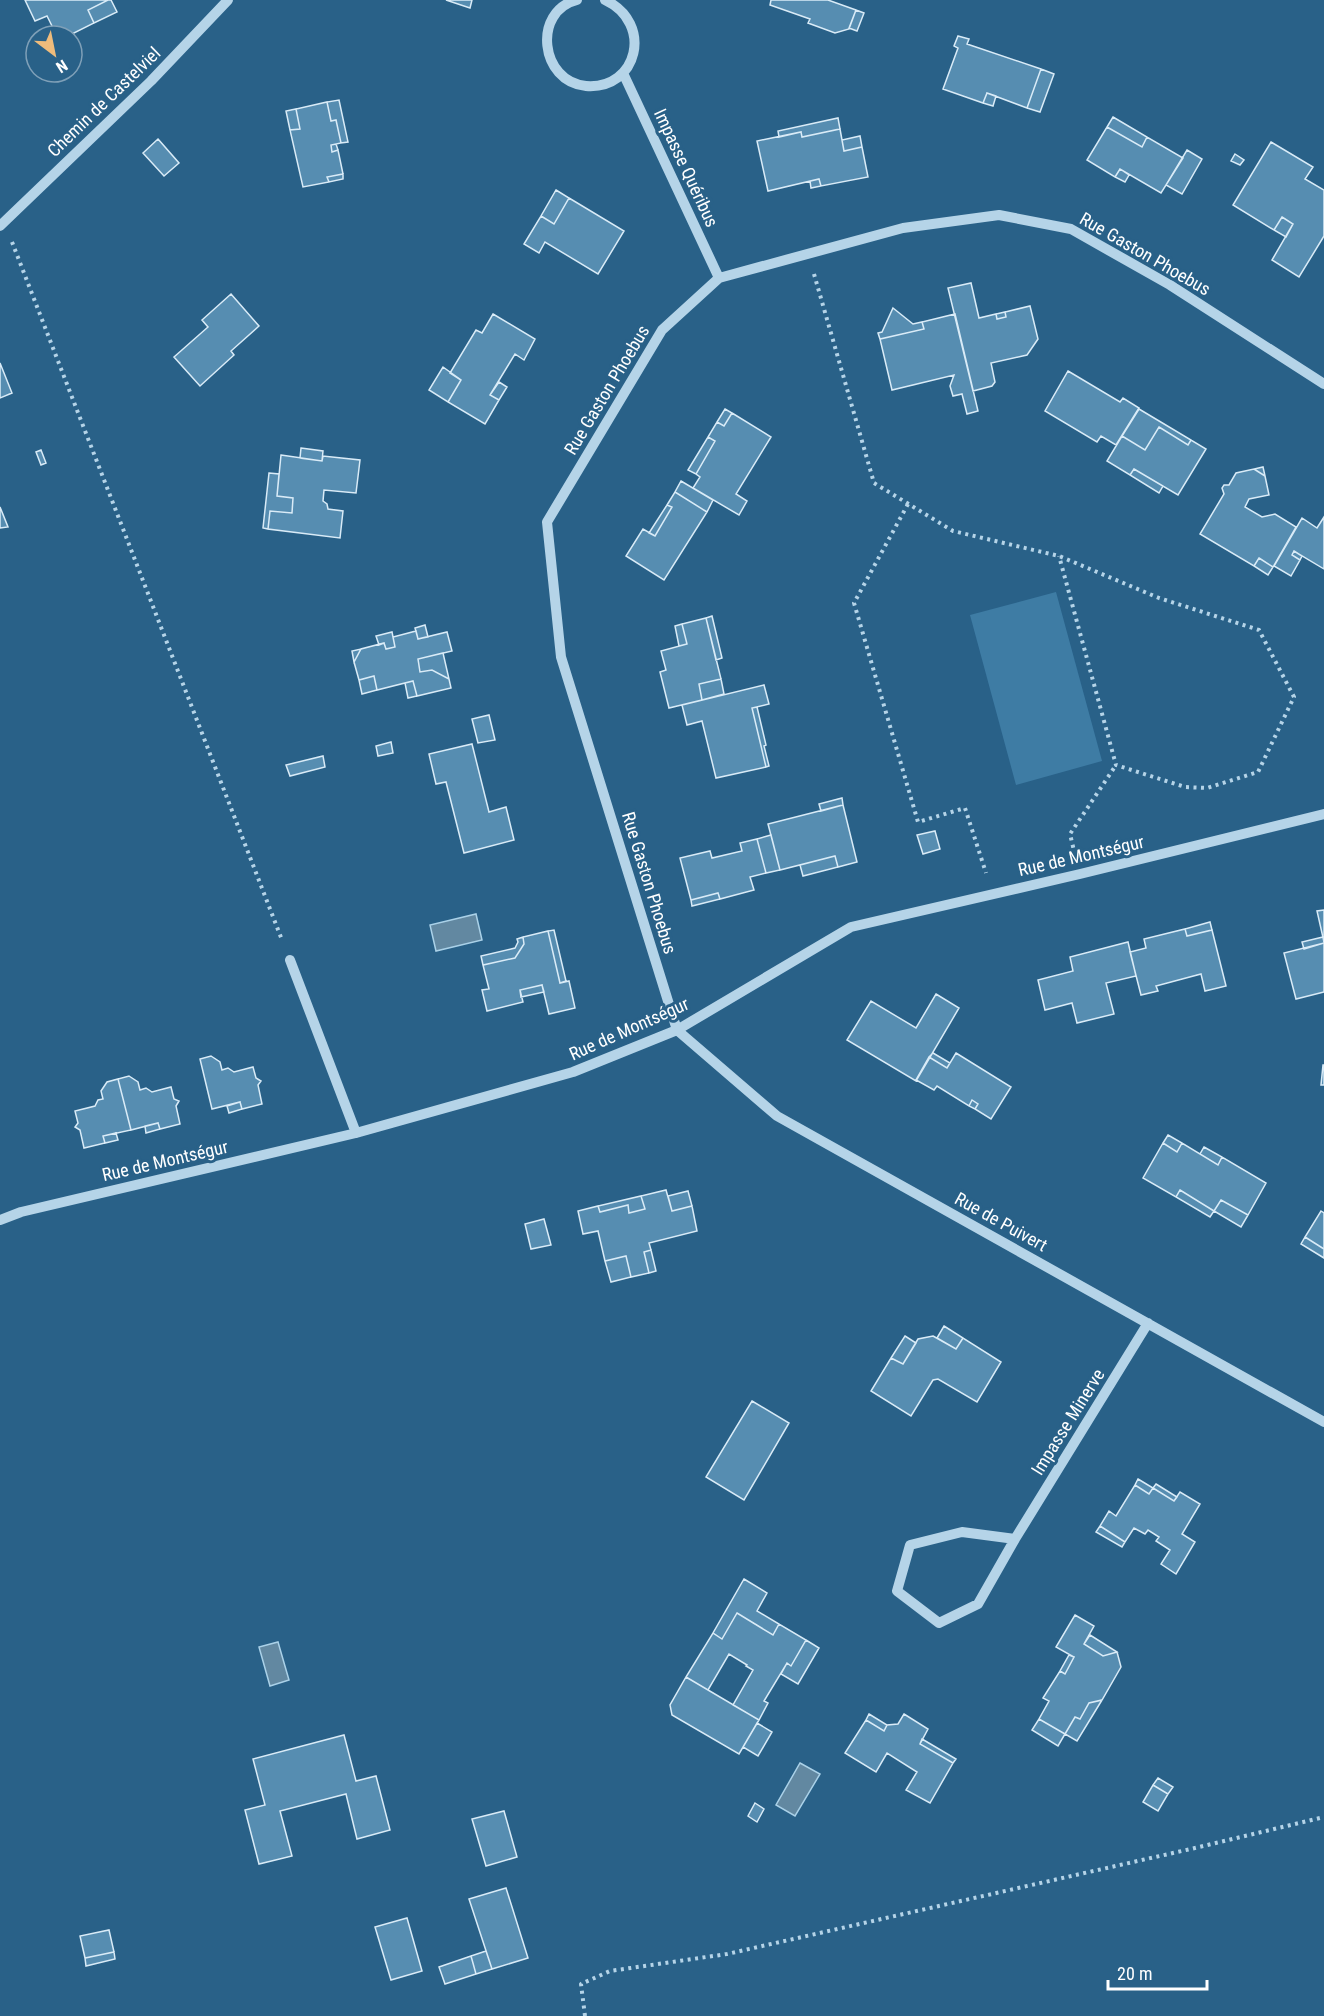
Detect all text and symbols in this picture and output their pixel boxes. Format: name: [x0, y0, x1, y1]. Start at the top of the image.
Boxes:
north arrow: [24, 24, 84, 84]
street label: Chemin de Castelviel: [43, 42, 164, 161]
text: N: [52, 56, 71, 77]
street label: Impasse Quéribus: [650, 105, 723, 230]
street label: Rue Gaston Phoebus: [1076, 208, 1214, 299]
street label: Rue Gaston Phoebus: [560, 321, 653, 458]
street label: Rue Gaston Phoebus: [618, 809, 681, 956]
street label: Rue de Montségur: [1016, 831, 1146, 880]
street label: Rue de Montségur: [566, 993, 692, 1064]
street label: Rue de Montségur: [100, 1136, 230, 1185]
street label: Rue de Puivert: [951, 1188, 1051, 1256]
street label: Impasse Minerve: [1027, 1365, 1109, 1479]
scale bar: [1108, 1953, 1207, 1991]
text: 20 m: [1117, 1963, 1152, 1984]

